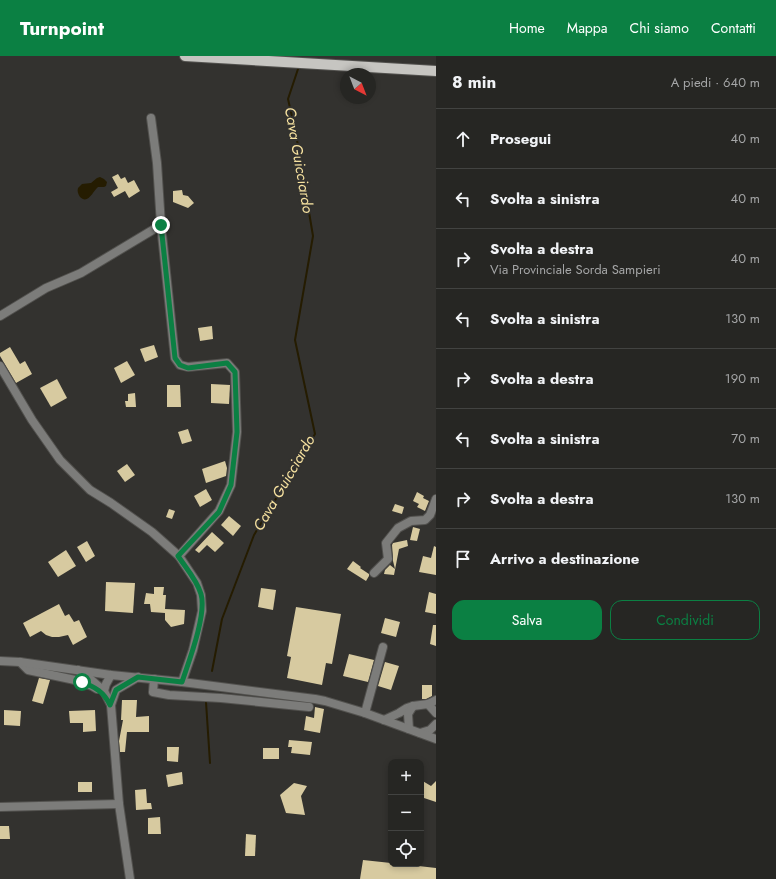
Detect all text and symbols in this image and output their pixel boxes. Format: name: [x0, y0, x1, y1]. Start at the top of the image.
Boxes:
text: Turnpoint: [20, 15, 104, 42]
text: Home: [509, 18, 545, 38]
text: Mappa: [567, 18, 608, 38]
text: Chi siamo: [630, 18, 689, 38]
text: Contatti: [711, 18, 756, 38]
north arrow: [340, 68, 376, 104]
text: 8 min: [452, 70, 496, 94]
text: A piedi · 640 m: [671, 73, 760, 92]
water label: Cava Guicciardo: [279, 105, 319, 215]
icon: ahead: [452, 128, 474, 150]
text: Prosegui: [490, 128, 551, 150]
text: 40 m: [731, 129, 760, 148]
icon: left: [452, 188, 474, 210]
text: Svolta a sinistra: [490, 188, 600, 210]
text: 40 m: [731, 189, 760, 208]
route end: [152, 216, 170, 234]
text: Svolta a destra: [490, 238, 594, 260]
icon: right: [452, 248, 474, 270]
text: 40 m: [731, 249, 760, 268]
text: Via Provinciale Sorda Sampieri: [490, 260, 661, 279]
icon: left: [452, 308, 474, 330]
text: Svolta a sinistra: [490, 308, 600, 330]
text: 130 m: [725, 309, 760, 328]
icon: right: [452, 368, 474, 390]
text: Svolta a destra: [490, 368, 594, 390]
text: 190 m: [725, 369, 760, 388]
icon: left: [452, 428, 474, 450]
text: Svolta a sinistra: [490, 428, 600, 450]
text: 70 m: [731, 429, 760, 448]
water label: Cava Guicciardo: [248, 431, 320, 535]
icon: right: [452, 488, 474, 510]
text: Svolta a destra: [490, 488, 594, 510]
text: 130 m: [725, 489, 760, 508]
icon: arrive: [452, 548, 474, 570]
text: Arrivo a destinazione: [490, 548, 639, 570]
button: Salva: [452, 600, 602, 640]
button: Condividi: [610, 600, 760, 640]
route start: [73, 673, 91, 691]
map controls: [388, 759, 424, 867]
button: +: [388, 759, 424, 795]
button: −: [388, 795, 424, 831]
button: locate: [388, 831, 424, 867]

